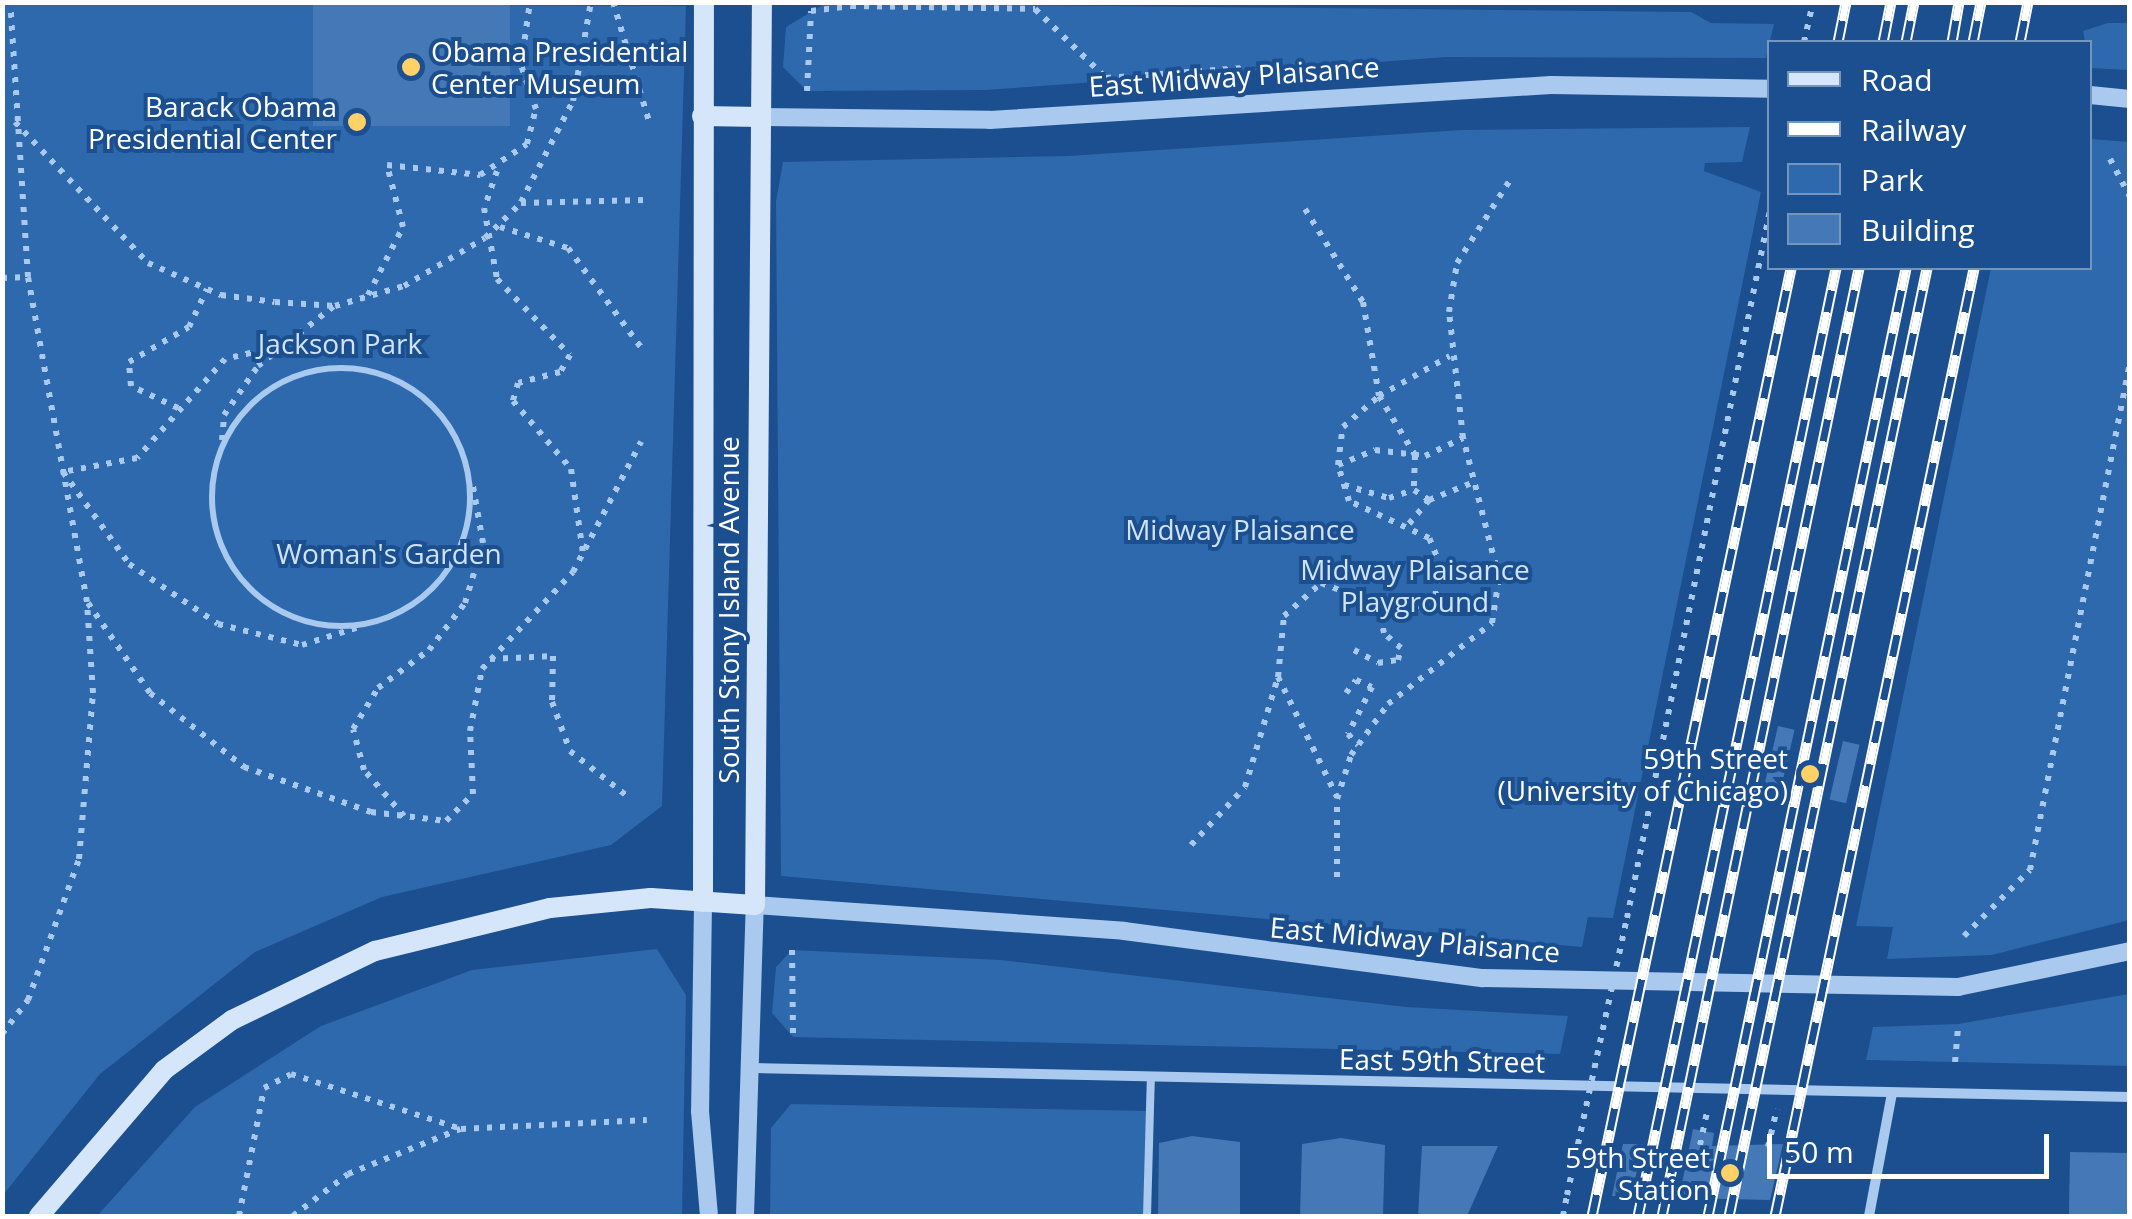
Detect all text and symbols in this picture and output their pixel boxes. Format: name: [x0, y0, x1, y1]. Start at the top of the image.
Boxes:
place label: Obama Presidential Center Museum: [431, 34, 688, 100]
legend: [1767, 40, 2092, 270]
street label: East Midway Plaisance: [1087, 49, 1381, 103]
marker: Obama Presidential Center Museum: [400, 56, 422, 78]
text: Road: [1861, 59, 1933, 100]
place label: Barack Obama Presidential Center: [88, 89, 337, 155]
text: Railway: [1861, 109, 1966, 150]
marker: Barack Obama Presidential Center: [346, 111, 368, 133]
text: Park: [1861, 159, 1924, 200]
text: Building: [1861, 209, 1975, 250]
park label: Jackson Park: [258, 326, 422, 360]
street label: South Stony Island Avenue: [711, 436, 745, 784]
park label: Midway Plaisance: [1125, 512, 1355, 546]
park label: Woman's Garden: [276, 536, 502, 570]
park label: Midway Plaisance Playground: [1300, 552, 1530, 618]
place label: 59th Street (University of Chicago): [1498, 741, 1788, 807]
marker: 59th Street (University of Chicago): [1797, 761, 1823, 787]
street label: East Midway Plaisance: [1268, 910, 1562, 968]
street label: East 59th Street: [1339, 1041, 1545, 1079]
scale bar: [1772, 1114, 2054, 1176]
text: 50 m: [1784, 1131, 1854, 1172]
place label: 59th Street Station: [1565, 1140, 1710, 1206]
marker: 59th Street Station: [1719, 1162, 1741, 1184]

